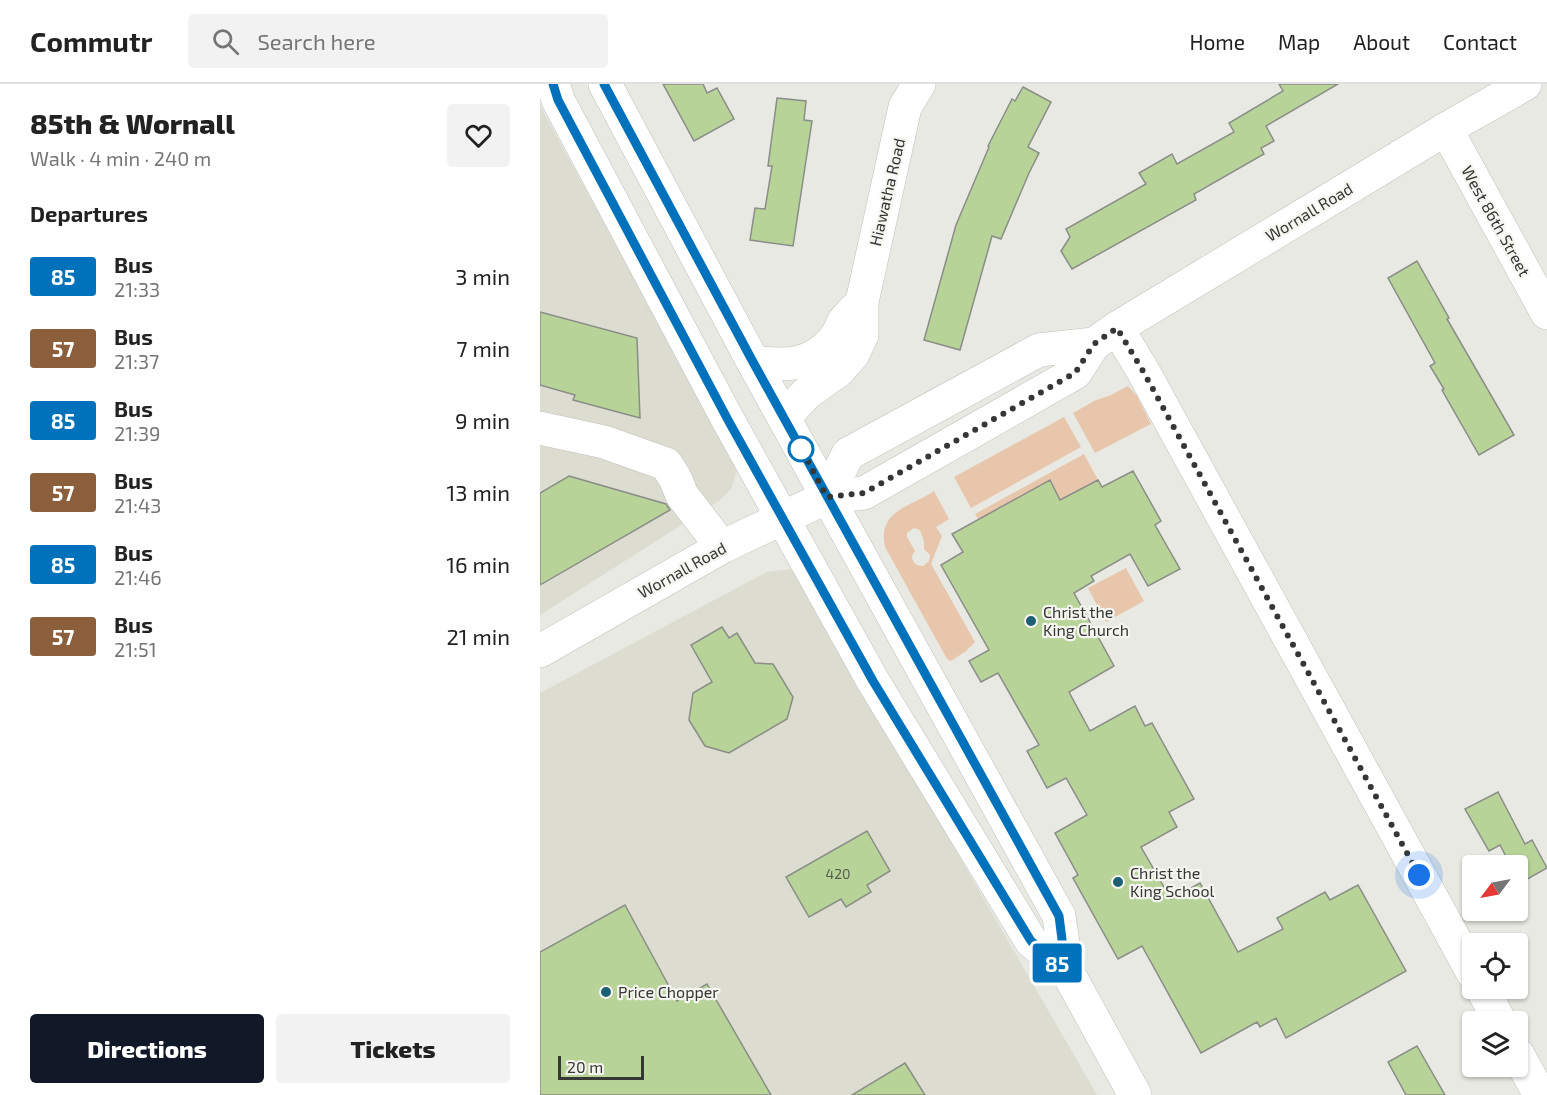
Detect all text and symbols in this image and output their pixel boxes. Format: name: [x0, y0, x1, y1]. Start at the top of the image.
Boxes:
search box: [188, 14, 608, 68]
text: Commutr: [30, 24, 152, 58]
icon: search: [209, 25, 242, 58]
text: Search here: [257, 28, 376, 54]
text: Home: [1189, 29, 1245, 54]
text: Map: [1278, 29, 1320, 54]
text: About: [1353, 29, 1410, 54]
text: Contact: [1443, 29, 1517, 54]
button: heart: [447, 104, 510, 167]
text: 85th & Wornall: [30, 106, 235, 140]
street label: Hiawatha Road: [865, 136, 908, 248]
text: Walk · 4 min · 240 m: [30, 146, 211, 170]
street label: West 86th Street: [1458, 162, 1535, 279]
street label: Wornall Road: [1262, 178, 1356, 245]
text: Departures: [30, 200, 148, 226]
text: Bus: [114, 251, 153, 277]
text: 3 min: [455, 263, 510, 289]
text: 85: [51, 264, 75, 289]
text: 21:33: [114, 277, 160, 301]
text: Bus: [114, 323, 153, 349]
text: 7 min: [456, 335, 510, 361]
text: 57: [52, 336, 74, 361]
text: 21:37: [114, 349, 159, 373]
text: Bus: [114, 395, 153, 421]
text: 9 min: [455, 407, 510, 433]
text: 85: [51, 408, 75, 433]
text: 21:39: [114, 421, 160, 445]
unlabelled marker: [788, 436, 814, 462]
text: Bus: [114, 467, 153, 493]
text: 13 min: [447, 479, 510, 505]
text: 57: [52, 480, 74, 505]
text: 21:43: [114, 493, 161, 517]
street label: Wornall Road: [634, 538, 729, 602]
text: Bus: [114, 539, 153, 565]
text: 16 min: [446, 551, 510, 577]
text: 85: [51, 552, 75, 577]
text: 21:46: [114, 565, 162, 589]
place label: Christ the King Church: [1043, 602, 1129, 639]
text: Bus: [114, 611, 153, 637]
marker: Christ the King Church: [1024, 614, 1038, 628]
text: 21 min: [446, 623, 510, 649]
text: 57: [52, 624, 74, 649]
text: 21:51: [114, 637, 157, 661]
north arrow: [1462, 855, 1528, 921]
map controls: [1462, 855, 1528, 1077]
your location: [1404, 860, 1434, 890]
place label: Christ the King School: [1130, 863, 1214, 900]
house number: 420: [826, 865, 850, 882]
marker: Christ the King School: [1111, 875, 1125, 889]
button: locate: [1462, 933, 1528, 999]
line badge: 85: [1030, 944, 1084, 982]
text: 85: [1045, 951, 1069, 976]
place label: Price Chopper: [618, 982, 719, 1001]
marker: Price Chopper: [599, 985, 613, 999]
button: layers: [1462, 1011, 1528, 1077]
button: Directions: [30, 1014, 264, 1083]
button: Tickets: [276, 1014, 510, 1083]
scale bar: [558, 1053, 644, 1080]
text: 20 m: [567, 1057, 603, 1076]

